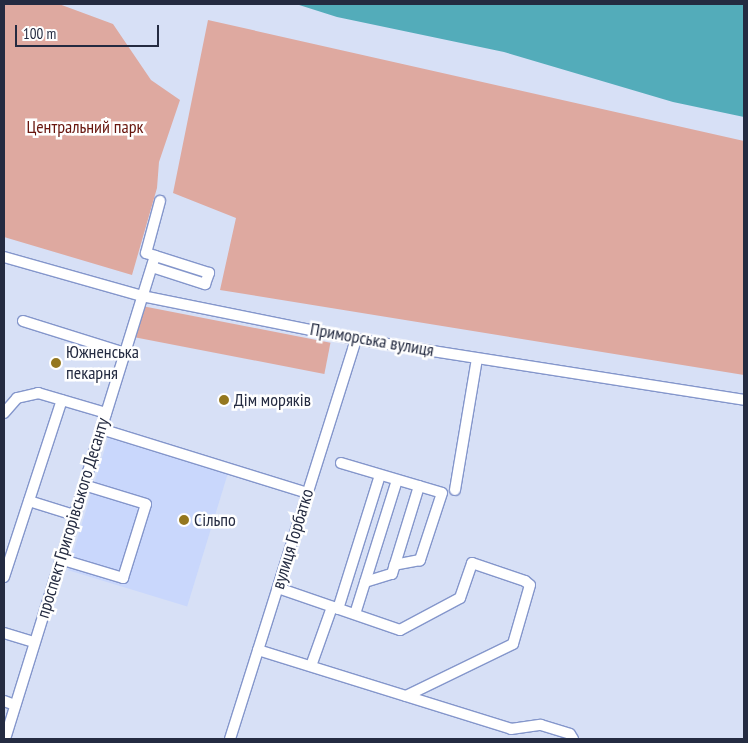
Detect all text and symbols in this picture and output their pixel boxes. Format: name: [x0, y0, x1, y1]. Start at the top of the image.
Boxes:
scale bar: [18, 15, 161, 47]
text: 100 m: [23, 24, 56, 43]
park label: Центральний парк: [27, 116, 143, 138]
street label: Приморська вулиця: [308, 318, 436, 362]
place label: Южненська пекарня: [66, 342, 139, 384]
marker: Южненська пекарня: [50, 357, 62, 369]
place label: Дім моряків: [234, 389, 311, 411]
marker: Дім моряків: [218, 394, 230, 406]
street label: проспект Григорівського Десанту: [32, 415, 114, 621]
street label: вулиця Горбатко: [268, 486, 318, 592]
place label: Сільпо: [194, 509, 236, 531]
marker: Сільпо: [178, 514, 190, 526]

